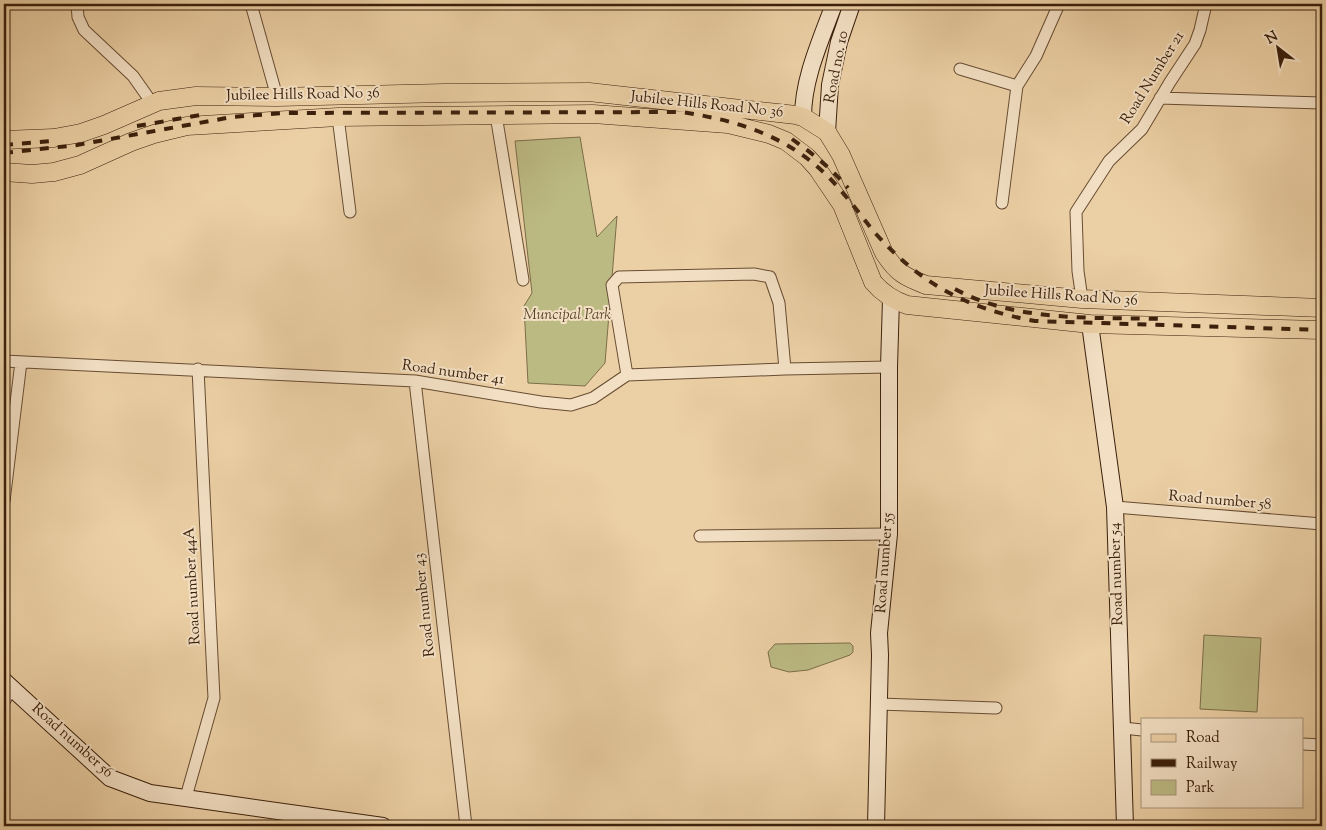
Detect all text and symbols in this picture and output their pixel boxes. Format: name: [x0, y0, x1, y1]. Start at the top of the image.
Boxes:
north arrow: [1254, 22, 1304, 72]
text: N: [1262, 27, 1282, 50]
street label: Road Number 21: [1116, 28, 1190, 128]
street label: Road no. 10: [820, 29, 854, 105]
street label: Jubilee Hills Road No 36: [225, 83, 380, 107]
street label: Jubilee Hills Road No 36: [629, 86, 784, 123]
street label: Jubilee Hills Road No 36: [983, 280, 1138, 312]
park label: Muncipal Park: [523, 305, 611, 326]
street label: Road number 41: [400, 355, 506, 391]
street label: Road number 58: [1168, 486, 1272, 516]
street label: Road number 55: [871, 512, 899, 614]
street label: Road number 54: [1105, 522, 1129, 626]
street label: Road number 44A: [179, 527, 207, 645]
street label: Road number 43: [409, 552, 441, 658]
street label: Road number 56: [27, 699, 117, 783]
legend: [1141, 718, 1304, 808]
text: Road: [1186, 728, 1220, 749]
text: Railway: [1186, 754, 1238, 775]
text: Park: [1186, 778, 1215, 799]

